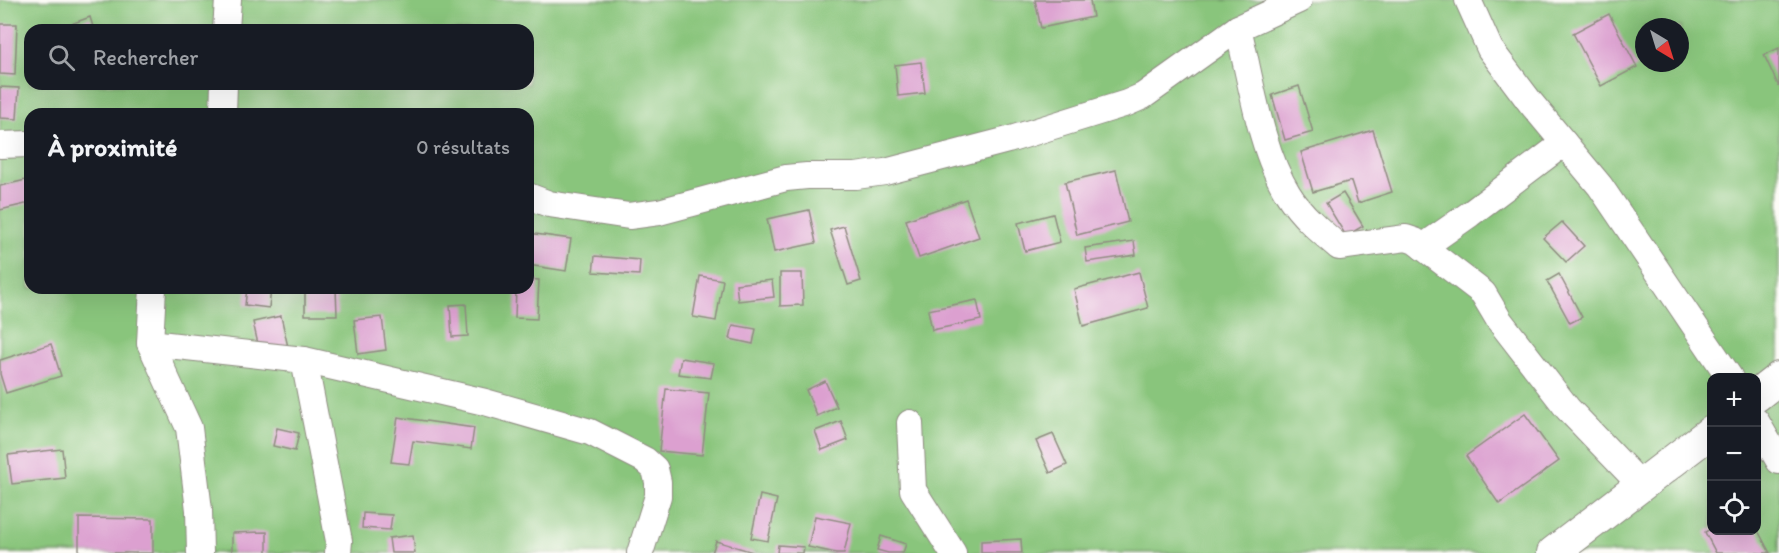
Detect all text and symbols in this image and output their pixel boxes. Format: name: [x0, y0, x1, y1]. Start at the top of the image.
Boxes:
north arrow: [1635, 18, 1689, 72]
search box: [24, 24, 534, 90]
icon: search: [45, 41, 78, 74]
text: Rechercher: [93, 44, 198, 71]
text: À proximité: [48, 131, 177, 163]
text: 0 résultats: [416, 135, 510, 159]
map controls: [1707, 373, 1761, 535]
button: +: [1707, 373, 1761, 427]
button: −: [1707, 427, 1761, 481]
button: locate: [1707, 481, 1761, 535]

